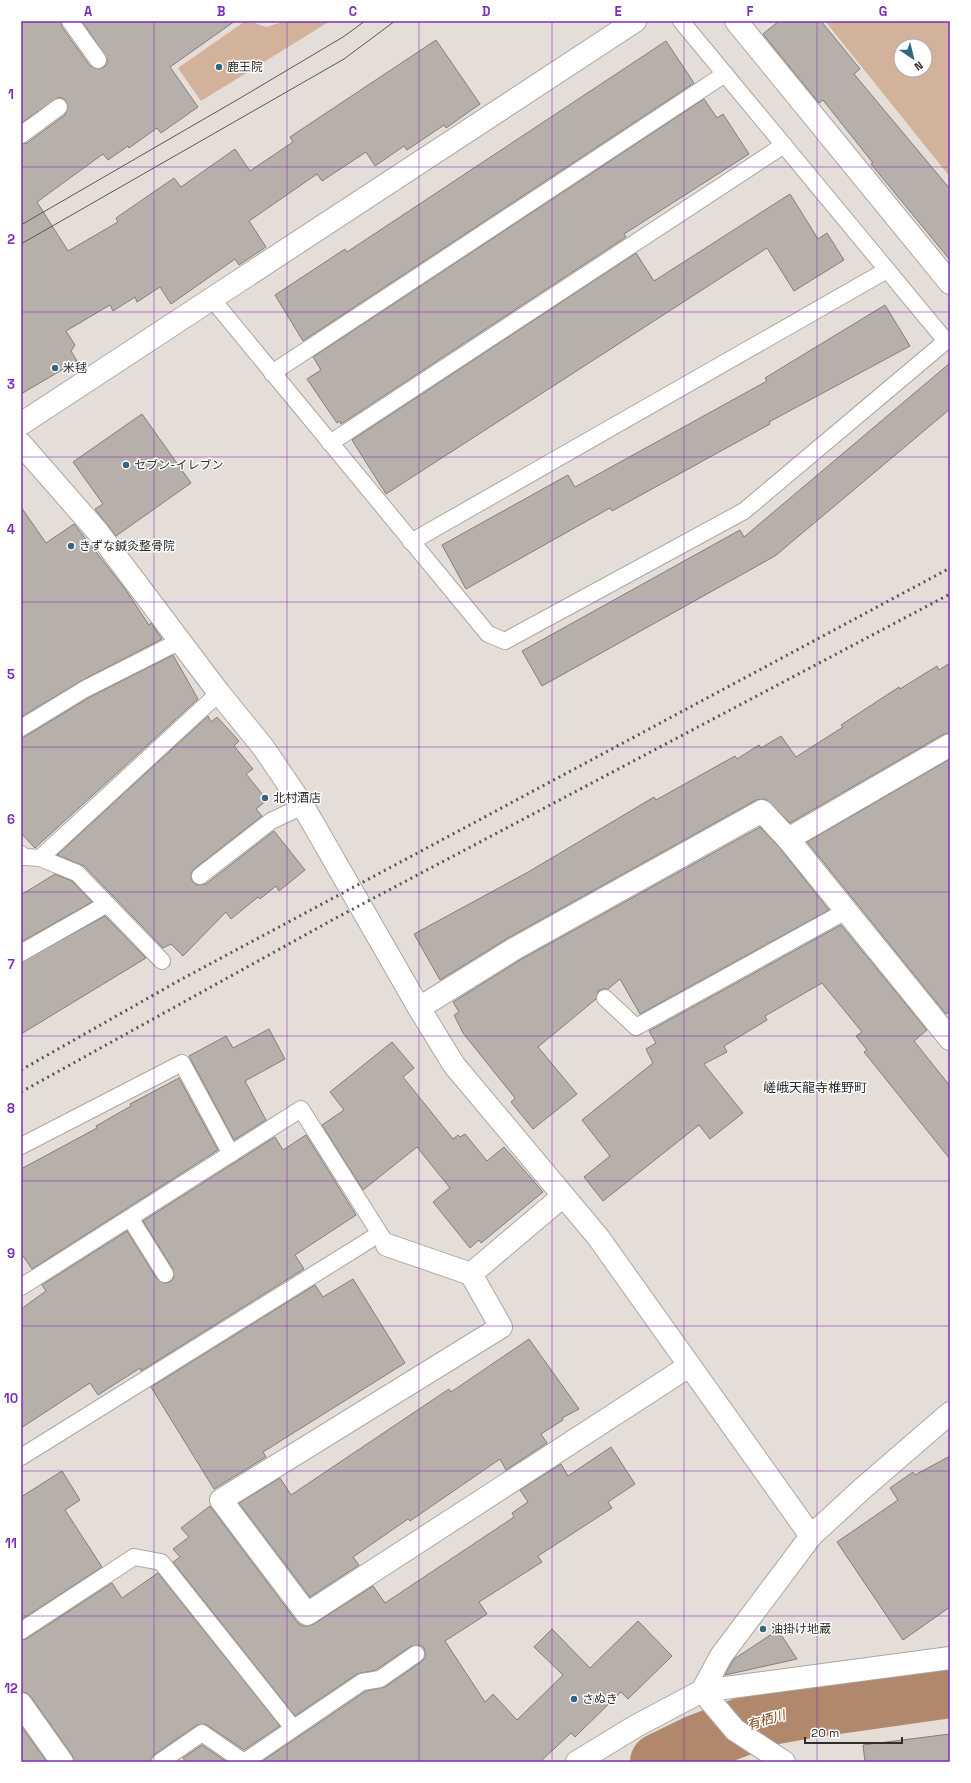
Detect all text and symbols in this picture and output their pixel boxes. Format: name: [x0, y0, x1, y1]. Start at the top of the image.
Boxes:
text: A: [84, 3, 93, 20]
text: B: [217, 3, 226, 20]
text: C: [349, 3, 357, 20]
text: D: [482, 3, 491, 20]
text: E: [614, 3, 622, 20]
text: F: [747, 3, 754, 20]
text: G: [879, 3, 887, 20]
north arrow: [893, 38, 933, 78]
text: N: [912, 58, 926, 74]
place label: 鹿王院: [227, 59, 263, 75]
marker: 鹿王院: [214, 62, 224, 72]
text: 1: [8, 86, 14, 103]
text: 2: [7, 231, 15, 248]
place label: 米毬: [63, 360, 87, 376]
marker: 米毬: [50, 363, 60, 373]
text: 3: [7, 376, 15, 393]
place label: セブン-イレブン: [134, 457, 223, 473]
marker: セブン-イレブン: [121, 460, 131, 470]
text: 4: [7, 521, 15, 538]
place label: きずな鍼灸整骨院: [79, 538, 175, 554]
marker: きずな鍼灸整骨院: [66, 541, 76, 551]
text: 5: [7, 666, 15, 683]
place label: 北村酒店: [273, 790, 321, 806]
marker: 北村酒店: [260, 793, 270, 803]
text: 6: [7, 811, 15, 828]
text: 7: [7, 956, 15, 973]
district label: 嵯峨天龍寺椎野町: [763, 1079, 867, 1096]
text: 8: [7, 1100, 15, 1117]
text: 9: [7, 1245, 15, 1262]
text: 10: [4, 1390, 18, 1407]
text: 11: [5, 1535, 17, 1552]
place label: 油掛け地蔵: [771, 1621, 831, 1637]
marker: 油掛け地蔵: [758, 1624, 768, 1634]
text: 12: [4, 1680, 18, 1697]
place label: さぬき: [582, 1691, 618, 1707]
marker: さぬき: [569, 1694, 579, 1704]
water label: 有栖川: [745, 1706, 789, 1734]
scale bar: [805, 1719, 902, 1745]
text: 20 m: [811, 1725, 839, 1741]

